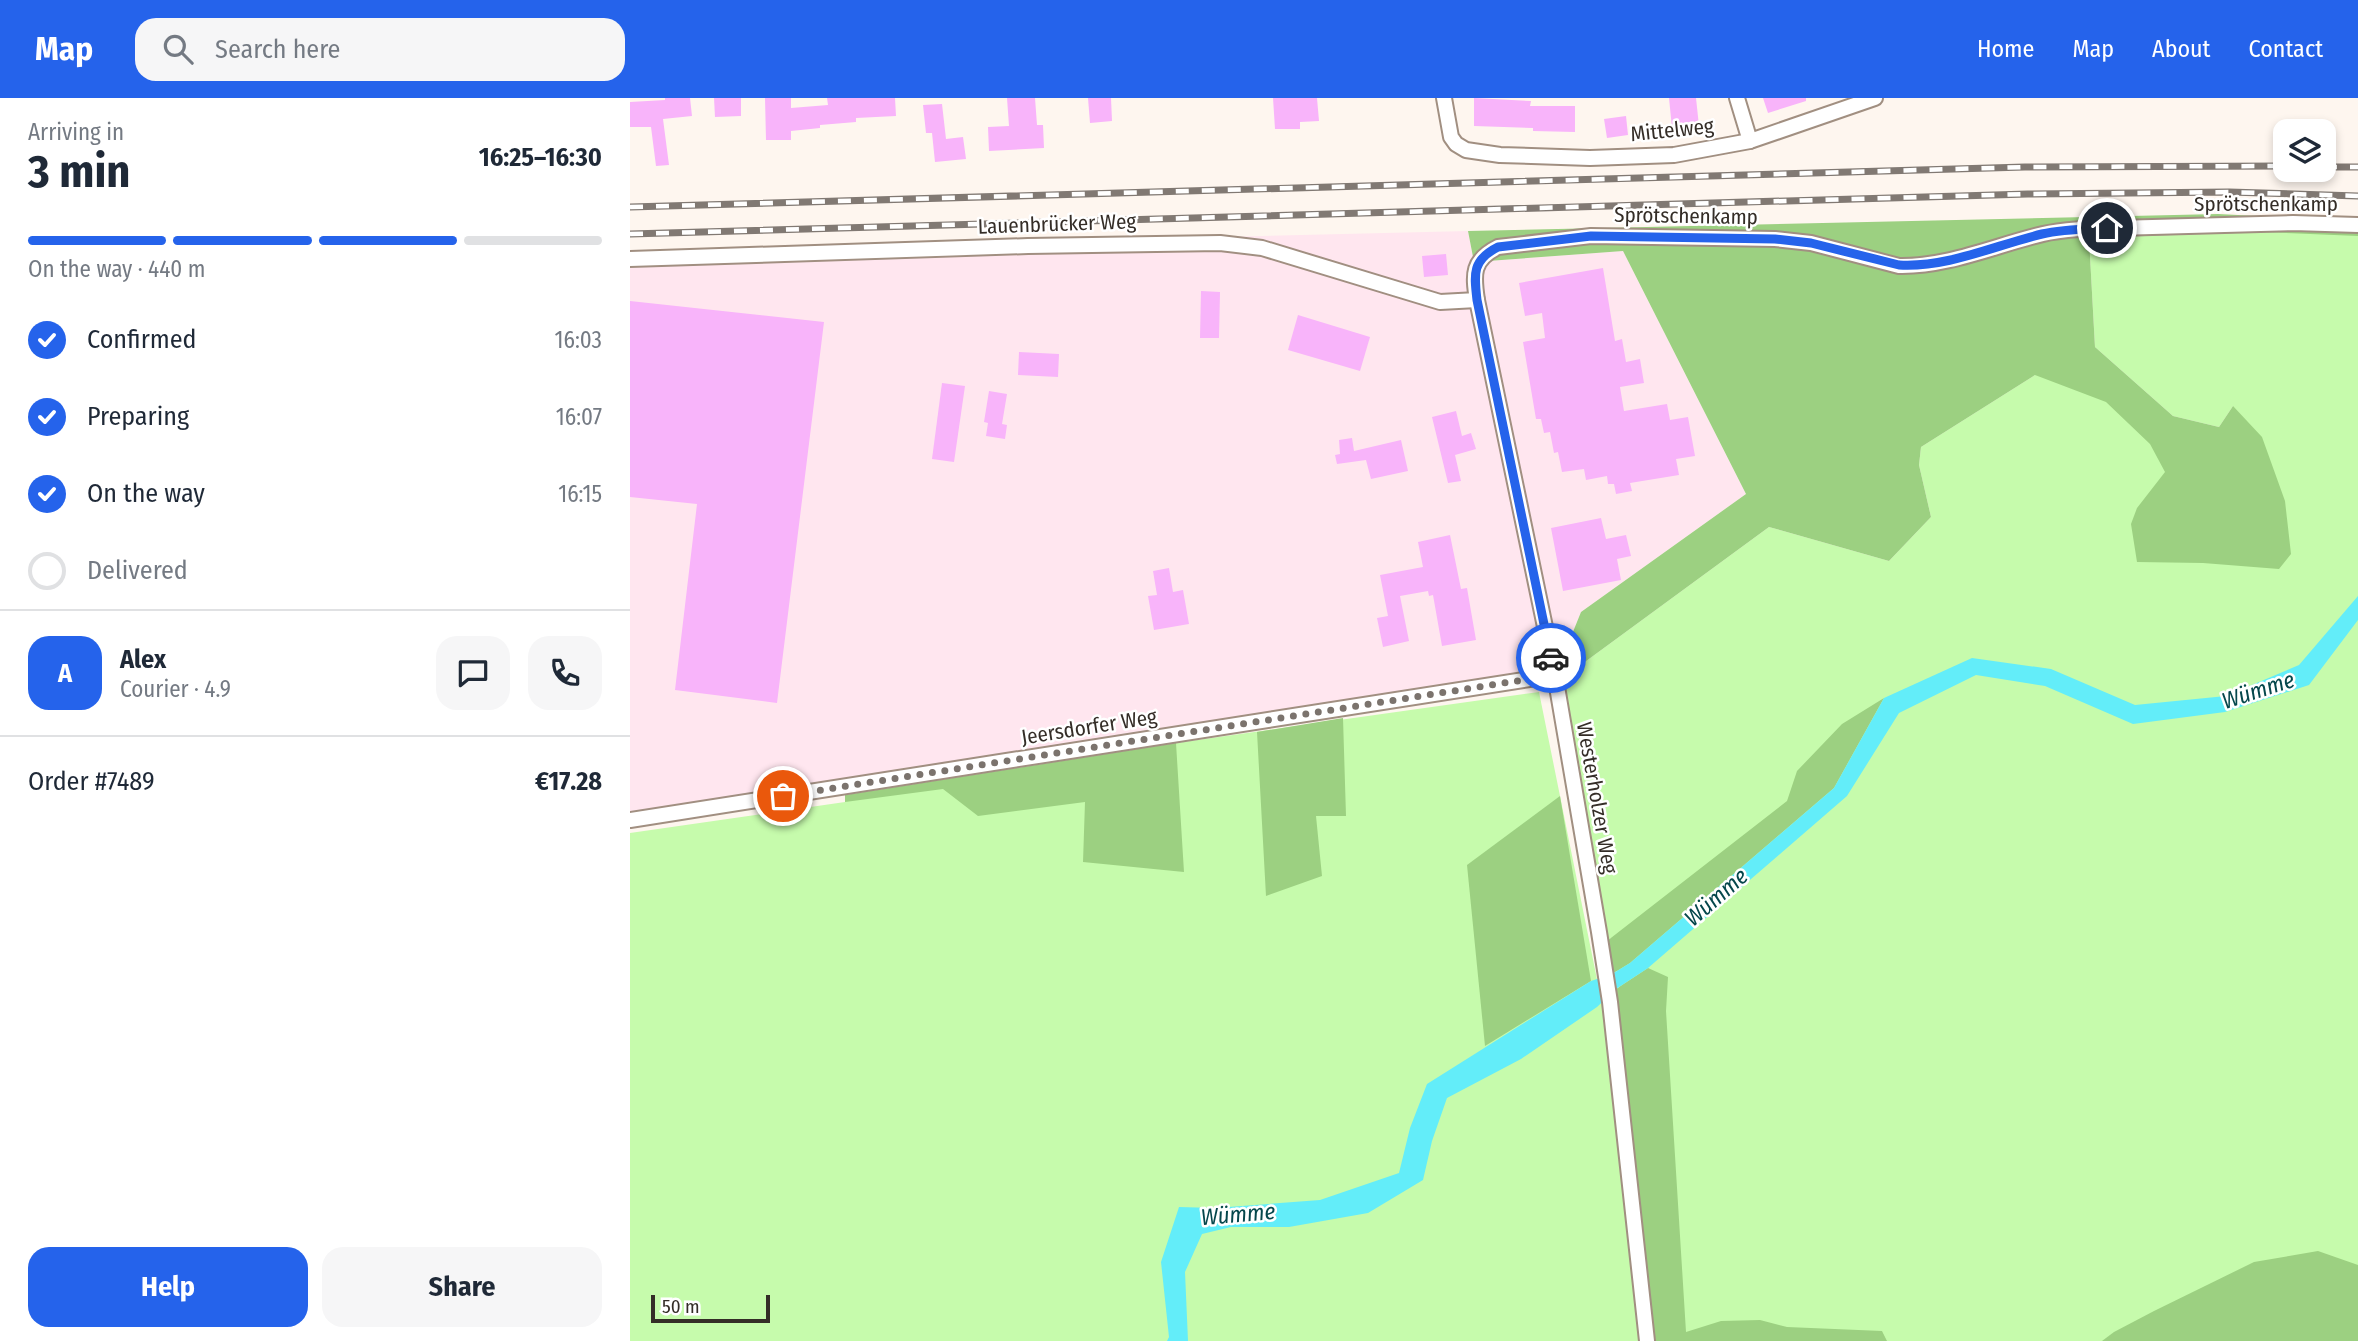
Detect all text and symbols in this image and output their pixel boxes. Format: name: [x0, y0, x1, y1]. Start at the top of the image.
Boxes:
search box: [135, 18, 625, 81]
text: Map: [35, 29, 93, 69]
icon: search: [159, 30, 197, 68]
text: Search here: [215, 34, 340, 65]
text: Home: [1977, 35, 2034, 63]
text: Map: [2072, 35, 2114, 63]
text: About: [2152, 35, 2210, 63]
text: Contact: [2248, 35, 2323, 63]
street label: Mittelweg: [1629, 113, 1715, 147]
text: Arriving in: [28, 118, 124, 146]
map controls: [2273, 119, 2336, 182]
button: layers: [2273, 119, 2336, 182]
text: 16:25–16:30: [479, 142, 602, 173]
text: 3 min: [28, 144, 130, 199]
street label: Sprötschenkamp: [2194, 191, 2338, 217]
pin: [2077, 198, 2137, 258]
street label: Sprötschenkamp: [1614, 202, 1758, 230]
street label: Lauenbrücker Weg: [977, 208, 1137, 240]
icon: home: [2088, 209, 2126, 247]
text: On the way · 440 m: [28, 255, 205, 283]
icon: check: [28, 321, 66, 359]
text: Confirmed: [87, 324, 197, 355]
text: 16:03: [555, 326, 602, 354]
icon: check: [28, 398, 66, 436]
text: Preparing: [87, 401, 189, 432]
text: 16:07: [556, 403, 602, 431]
icon: check: [28, 475, 66, 513]
text: On the way: [87, 478, 205, 509]
text: 16:15: [558, 480, 602, 508]
text: Delivered: [87, 555, 188, 586]
courier: [1516, 623, 1586, 693]
button: chat: [436, 636, 510, 710]
button: phone: [528, 636, 602, 710]
icon: car: [1532, 639, 1570, 677]
text: Alex: [120, 644, 166, 675]
text: A: [58, 658, 72, 689]
water label: Wümme: [2218, 665, 2298, 715]
text: Courier · 4.9: [120, 675, 231, 703]
street label: Jeersdorfer Weg: [1019, 703, 1159, 751]
street label: Westerholzer Weg: [1571, 720, 1623, 876]
text: Order #7489: [28, 766, 155, 797]
text: €17.28: [535, 766, 602, 797]
pin: [753, 766, 813, 826]
icon: bag: [764, 777, 802, 815]
water label: Wümme: [1679, 862, 1753, 932]
water label: Wümme: [1200, 1197, 1277, 1231]
button: Help: [28, 1247, 308, 1327]
button: Share: [322, 1247, 602, 1327]
scale bar: [651, 1292, 770, 1324]
text: 50 m: [662, 1295, 700, 1318]

